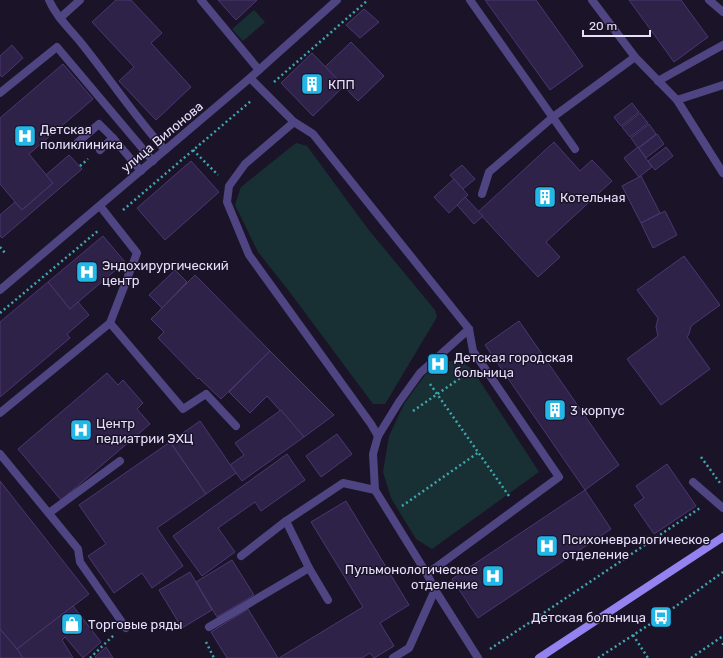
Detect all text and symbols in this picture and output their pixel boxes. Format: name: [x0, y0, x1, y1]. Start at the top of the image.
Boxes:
scale bar: [583, 12, 650, 38]
text: 20 m: [589, 19, 617, 33]
building icon: КПП: [299, 71, 325, 97]
place label: КПП: [328, 77, 355, 92]
street label: улица Вилонова: [118, 98, 206, 176]
place label: Детская поликлиника: [40, 122, 123, 152]
hospital icon: Детская поликлиника: [12, 123, 38, 149]
building icon: Котельная: [532, 184, 558, 210]
place label: Котельная: [560, 190, 626, 205]
place label: Эндохирургический центр: [102, 258, 229, 288]
hospital icon: Эндохирургический центр: [74, 259, 100, 285]
place label: Детская городская больница: [454, 350, 573, 380]
hospital icon: Детская городская больница: [425, 351, 451, 377]
building icon: 3 корпус: [542, 397, 568, 423]
place label: 3 корпус: [570, 403, 625, 418]
place label: Центр педиатрии ЭХЦ: [96, 416, 194, 446]
hospital icon: Центр педиатрии ЭХЦ: [68, 417, 94, 443]
place label: Психоневралогическое отделение: [562, 532, 710, 562]
hospital icon: Психоневралогическое отделение: [534, 533, 560, 559]
place label: Пульмонологическое отделение: [345, 562, 478, 592]
hospital icon: Пульмонологическое отделение: [480, 563, 506, 589]
bus stop icon: Детская больница: [648, 604, 674, 630]
place label: Детская больница: [531, 610, 646, 625]
shop icon: Торговые ряды: [59, 611, 85, 637]
place label: Торговые ряды: [88, 617, 182, 632]

